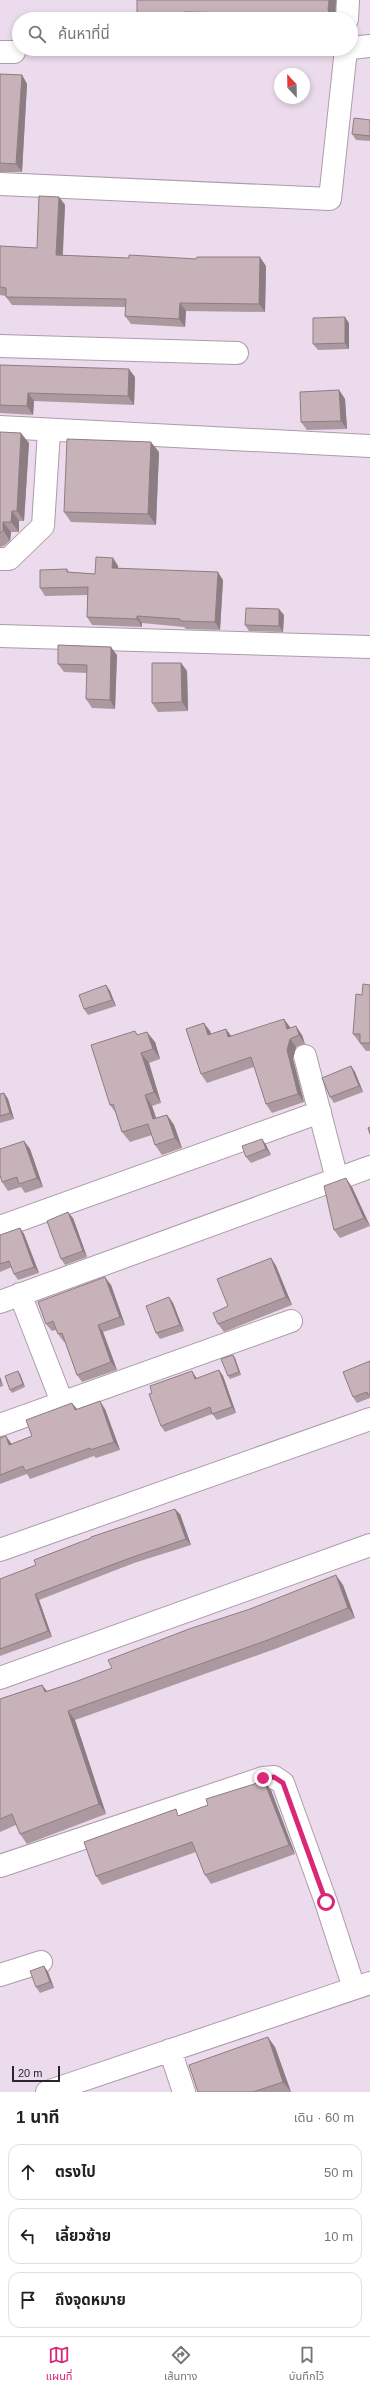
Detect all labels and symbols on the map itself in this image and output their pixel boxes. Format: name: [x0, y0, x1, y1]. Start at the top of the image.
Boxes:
north arrow: [274, 68, 310, 104]
route end: [254, 1769, 272, 1787]
route start: [317, 1893, 335, 1911]
scale bar: [12, 2064, 60, 2083]

